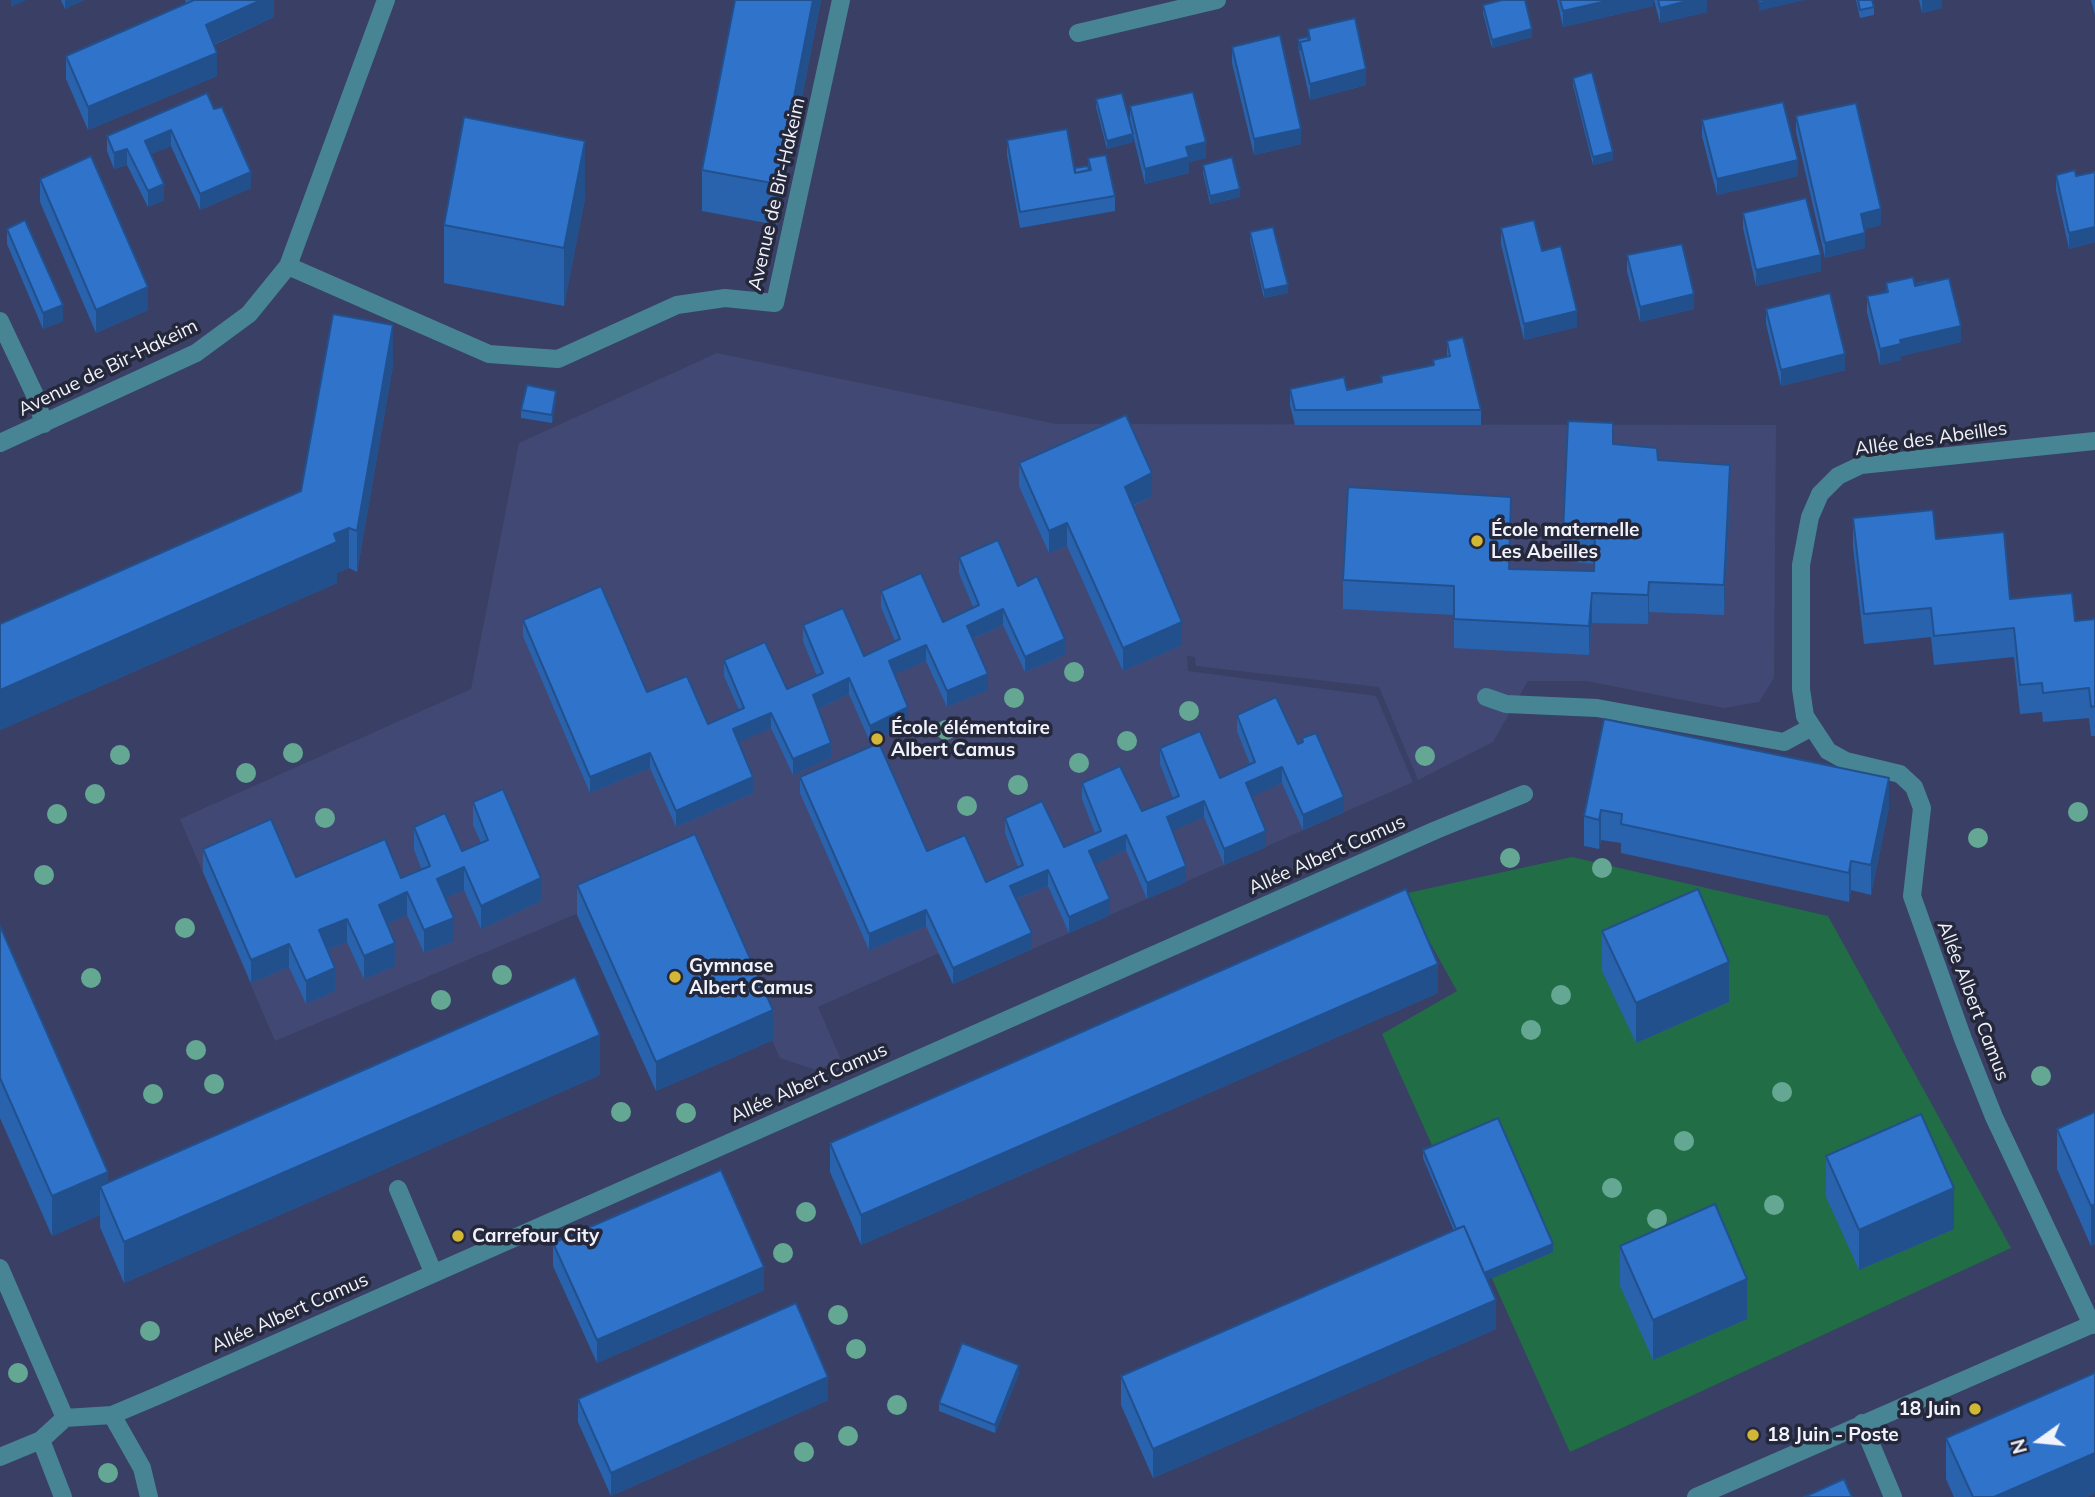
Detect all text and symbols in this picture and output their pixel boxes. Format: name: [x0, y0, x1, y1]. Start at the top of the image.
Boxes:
street label: Avenue de Bir-Hakeim: [744, 96, 810, 292]
street label: Avenue de Bir-Hakeim: [15, 315, 201, 421]
street label: Allée des Abeilles: [1853, 417, 2009, 461]
place label: École maternelle Les Abeilles: [1491, 519, 1640, 563]
marker: École maternelle Les Abeilles: [1469, 533, 1485, 549]
place label: École élémentaire Albert Camus: [891, 717, 1050, 761]
marker: École élémentaire Albert Camus: [869, 731, 885, 747]
street label: Allée Albert Camus: [1245, 810, 1409, 900]
street label: Allée Albert Camus: [1932, 918, 2014, 1084]
place label: Gymnase Albert Camus: [689, 955, 813, 999]
marker: Gymnase Albert Camus: [667, 969, 683, 985]
street label: Allée Albert Camus: [727, 1038, 891, 1128]
place label: Carrefour City: [472, 1225, 599, 1247]
marker: Carrefour City: [450, 1228, 466, 1244]
street label: Allée Albert Camus: [208, 1268, 372, 1358]
place label: 18 Juin: [1898, 1398, 1961, 1420]
marker: 18 Juin: [1967, 1401, 1983, 1417]
north arrow: [2004, 1406, 2074, 1476]
place label: 18 Juin - Poste: [1767, 1424, 1899, 1446]
marker: 18 Juin - Poste: [1745, 1427, 1761, 1443]
text: N: [2005, 1436, 2032, 1456]

